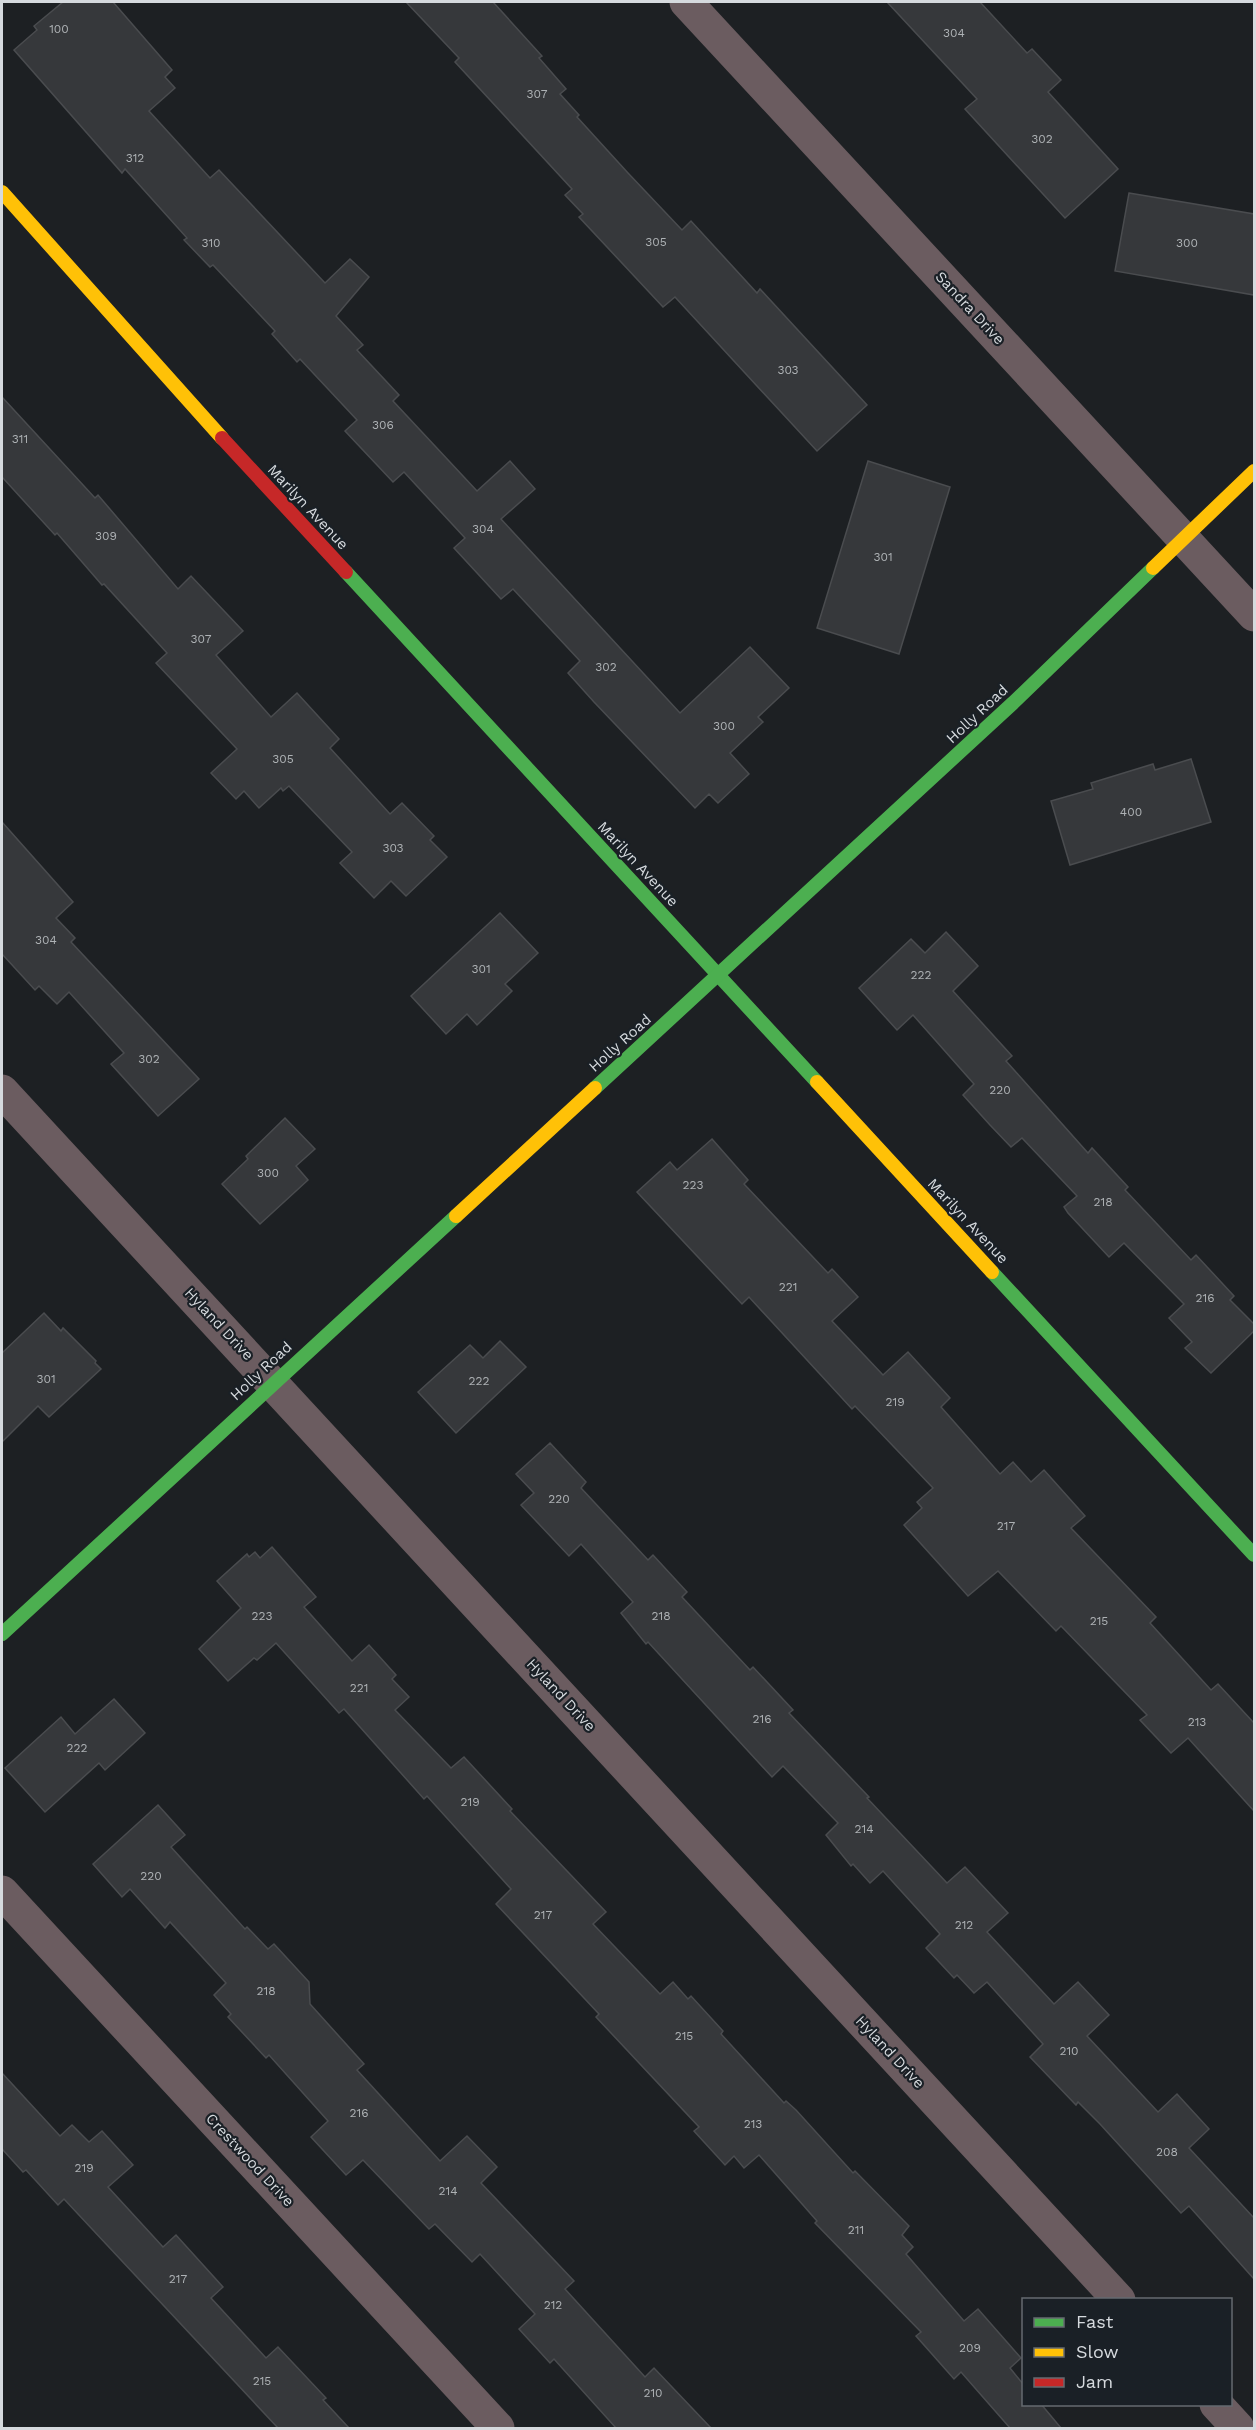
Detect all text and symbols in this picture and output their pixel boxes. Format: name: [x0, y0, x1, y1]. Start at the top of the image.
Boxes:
house number: 100: [49, 22, 69, 36]
house number: 304: [943, 26, 965, 40]
house number: 307: [527, 87, 548, 101]
house number: 302: [1031, 132, 1053, 146]
house number: 312: [126, 151, 144, 165]
house number: 305: [645, 235, 667, 249]
house number: 310: [201, 236, 221, 250]
house number: 300: [1176, 236, 1198, 250]
street label: Sandra Drive: [932, 268, 1008, 348]
house number: 303: [777, 363, 799, 377]
house number: 306: [372, 418, 394, 432]
house number: 311: [12, 432, 28, 446]
street label: Marilyn Avenue: [264, 461, 352, 553]
house number: 304: [472, 522, 494, 536]
house number: 309: [95, 529, 117, 543]
house number: 301: [873, 550, 893, 564]
house number: 307: [191, 632, 212, 646]
house number: 302: [595, 660, 617, 674]
street label: Holly Road: [942, 681, 1012, 747]
house number: 300: [713, 719, 735, 733]
house number: 305: [272, 752, 294, 766]
house number: 400: [1120, 805, 1142, 819]
street label: Marilyn Avenue: [594, 818, 682, 910]
house number: 303: [382, 841, 404, 855]
house number: 304: [35, 933, 57, 947]
house number: 301: [471, 962, 491, 976]
house number: 222: [911, 968, 932, 982]
street label: Holly Road: [585, 1010, 655, 1076]
house number: 302: [138, 1052, 160, 1066]
house number: 220: [989, 1083, 1011, 1097]
house number: 300: [257, 1166, 279, 1180]
street label: Marilyn Avenue: [924, 1175, 1012, 1267]
house number: 223: [683, 1178, 704, 1192]
house number: 218: [1093, 1195, 1113, 1209]
house number: 221: [779, 1280, 797, 1294]
street label: Hyland Drive: [181, 1284, 257, 1364]
house number: 216: [1196, 1291, 1214, 1305]
street label: Holly Road: [226, 1338, 296, 1404]
house number: 301: [36, 1372, 56, 1386]
house number: 222: [469, 1374, 490, 1388]
house number: 219: [885, 1395, 905, 1409]
house number: 220: [548, 1492, 570, 1506]
house number: 217: [997, 1519, 1015, 1533]
house number: 223: [252, 1609, 273, 1623]
house number: 218: [651, 1609, 671, 1623]
house number: 215: [1090, 1614, 1108, 1628]
street label: Hyland Drive: [523, 1655, 599, 1735]
house number: 221: [350, 1681, 368, 1695]
house number: 216: [753, 1712, 771, 1726]
house number: 213: [1188, 1715, 1206, 1729]
house number: 222: [67, 1741, 88, 1755]
house number: 219: [460, 1795, 480, 1809]
house number: 214: [854, 1822, 874, 1836]
house number: 220: [140, 1869, 162, 1883]
house number: 217: [534, 1908, 552, 1922]
house number: 212: [955, 1918, 973, 1932]
house number: 218: [256, 1984, 276, 1998]
street label: Hyland Drive: [852, 2012, 928, 2092]
house number: 215: [675, 2029, 693, 2043]
house number: 210: [1059, 2044, 1079, 2058]
house number: 216: [350, 2106, 368, 2120]
street label: Crestwood Drive: [202, 2110, 298, 2210]
house number: 213: [744, 2117, 762, 2131]
house number: 208: [1156, 2145, 1178, 2159]
house number: 219: [74, 2161, 94, 2175]
house number: 214: [438, 2184, 458, 2198]
house number: 211: [848, 2223, 864, 2237]
house number: 217: [169, 2272, 187, 2286]
house number: 212: [544, 2298, 562, 2312]
legend: [1022, 2298, 1232, 2406]
text: Fast: [1076, 2311, 1114, 2332]
house number: 209: [959, 2341, 981, 2355]
text: Slow: [1076, 2341, 1119, 2362]
text: Jam: [1076, 2371, 1113, 2392]
house number: 215: [253, 2374, 271, 2388]
house number: 210: [643, 2386, 663, 2400]

